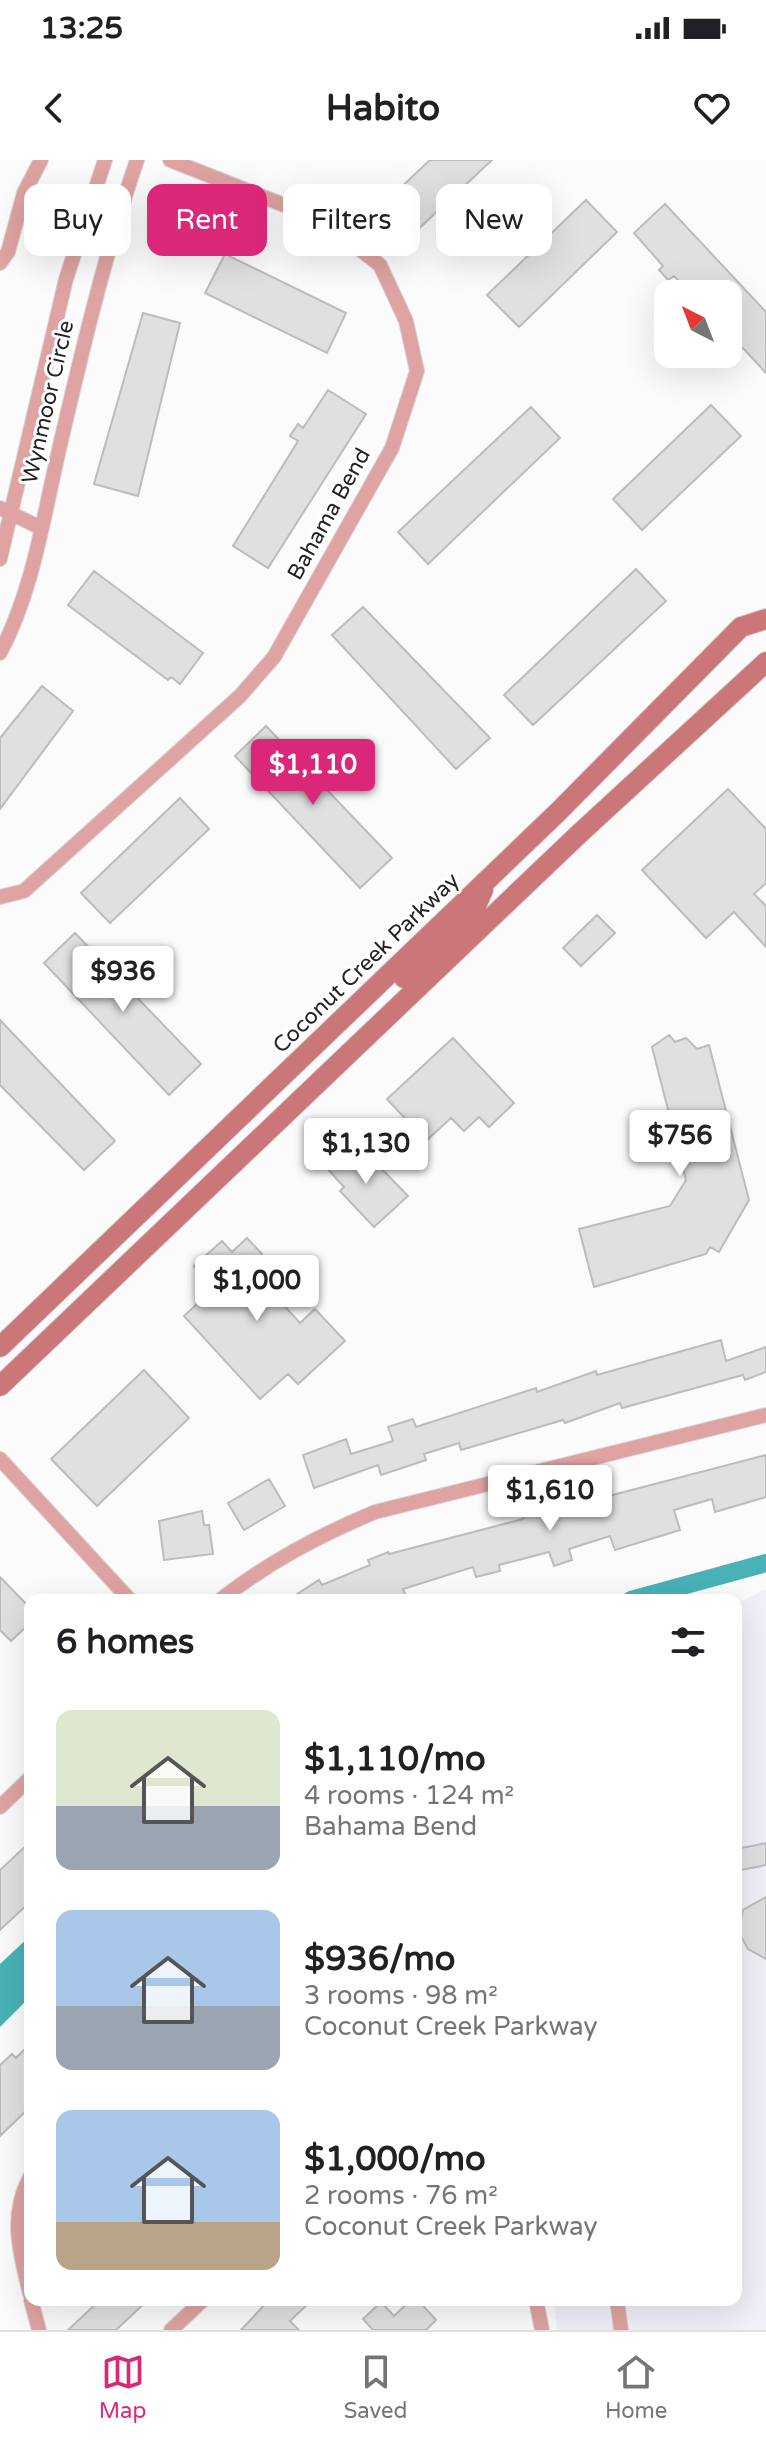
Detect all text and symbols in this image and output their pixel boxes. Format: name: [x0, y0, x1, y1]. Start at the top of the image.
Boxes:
text: 13:25: [40, 10, 123, 47]
icon: back: [32, 86, 76, 130]
icon: heart: [690, 86, 734, 130]
text: Habito: [326, 87, 440, 130]
chip: Buy: [24, 184, 131, 256]
chip: Rent: [147, 184, 267, 256]
chip: Filters: [283, 184, 420, 256]
chip: New: [436, 184, 552, 256]
north arrow: [654, 280, 742, 368]
map controls: [654, 280, 742, 368]
street label: Wynmoor Circle: [17, 318, 79, 486]
street label: Bahama Bend: [282, 444, 376, 584]
pin: $1,110: [248, 739, 378, 807]
text: $1,110: [269, 749, 357, 780]
street label: Coconut Creek Parkway: [268, 867, 464, 1059]
pin: $936: [76, 946, 170, 1014]
text: $936: [90, 956, 156, 987]
pin: $756: [633, 1110, 727, 1178]
pin: $1,130: [301, 1118, 431, 1186]
text: $756: [647, 1120, 713, 1151]
text: $1,130: [322, 1128, 410, 1159]
pin: $1,000: [192, 1255, 322, 1323]
text: $1,000: [213, 1265, 301, 1296]
pin: $1,610: [485, 1465, 615, 1533]
text: $1,610: [506, 1475, 594, 1506]
icon: filters: [666, 1620, 710, 1664]
text: 6 homes: [56, 1622, 194, 1663]
text: $1,110/mo: [304, 1739, 486, 1780]
icon: home: [120, 1742, 216, 1838]
text: 4 rooms · 124 m²: [304, 1780, 514, 1811]
text: Bahama Bend: [304, 1811, 477, 1842]
text: $936/mo: [304, 1939, 455, 1980]
icon: home: [120, 1942, 216, 2038]
text: 3 rooms · 98 m²: [304, 1980, 498, 2011]
text: Coconut Creek Parkway: [304, 2011, 597, 2042]
text: $1,000/mo: [304, 2139, 486, 2180]
icon: home: [120, 2142, 216, 2238]
text: 2 rooms · 76 m²: [304, 2180, 498, 2211]
text: Coconut Creek Parkway: [304, 2211, 597, 2242]
tab: Map: [99, 2350, 146, 2424]
tab: Saved: [344, 2350, 407, 2424]
tab: Home: [605, 2350, 667, 2424]

